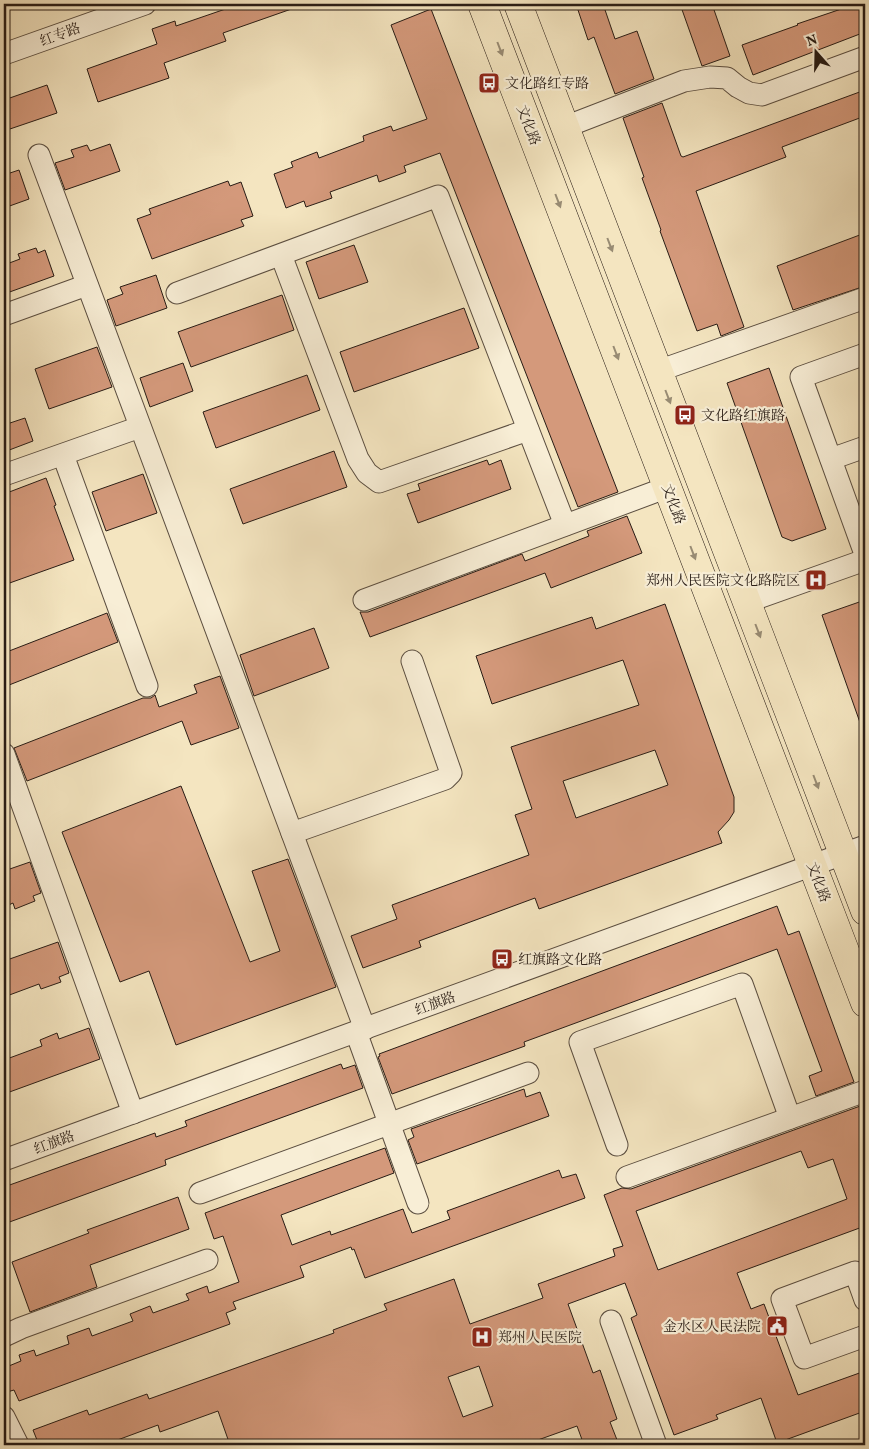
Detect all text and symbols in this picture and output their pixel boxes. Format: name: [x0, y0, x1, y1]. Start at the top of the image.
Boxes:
street label: 红专路: [38, 19, 83, 52]
north arrow: [792, 28, 842, 78]
text: N: [804, 31, 820, 52]
one-way arrow: [496, 42, 504, 56]
bus stop icon: 文化路红专路: [477, 71, 501, 95]
place label: 文化路红专路: [505, 75, 589, 94]
street label: 文化路: [511, 103, 544, 149]
one-way arrow: [554, 194, 562, 209]
one-way arrow: [607, 238, 614, 253]
one-way arrow: [612, 346, 620, 361]
one-way arrow: [665, 390, 673, 404]
bus stop icon: 文化路红旗路: [673, 403, 697, 427]
place label: 文化路红旗路: [701, 407, 785, 426]
street label: 文化路: [656, 482, 689, 528]
one-way arrow: [690, 546, 697, 561]
hospital icon: 郑州人民医院文化路院区: [804, 568, 828, 592]
place label: 郑州人民医院文化路院区: [646, 572, 800, 591]
one-way arrow: [755, 623, 762, 638]
one-way arrow: [812, 775, 820, 790]
street label: 文化路: [801, 860, 834, 906]
bus stop icon: 红旗路文化路: [490, 947, 514, 971]
place label: 红旗路文化路: [518, 951, 602, 970]
street label: 红旗路: [413, 988, 458, 1021]
street label: 红旗路: [32, 1127, 77, 1160]
public building icon: 金水区人民法院: [765, 1314, 789, 1338]
place label: 金水区人民法院: [663, 1318, 761, 1337]
hospital icon: 郑州人民医院: [470, 1325, 494, 1349]
place label: 郑州人民医院: [498, 1329, 582, 1348]

